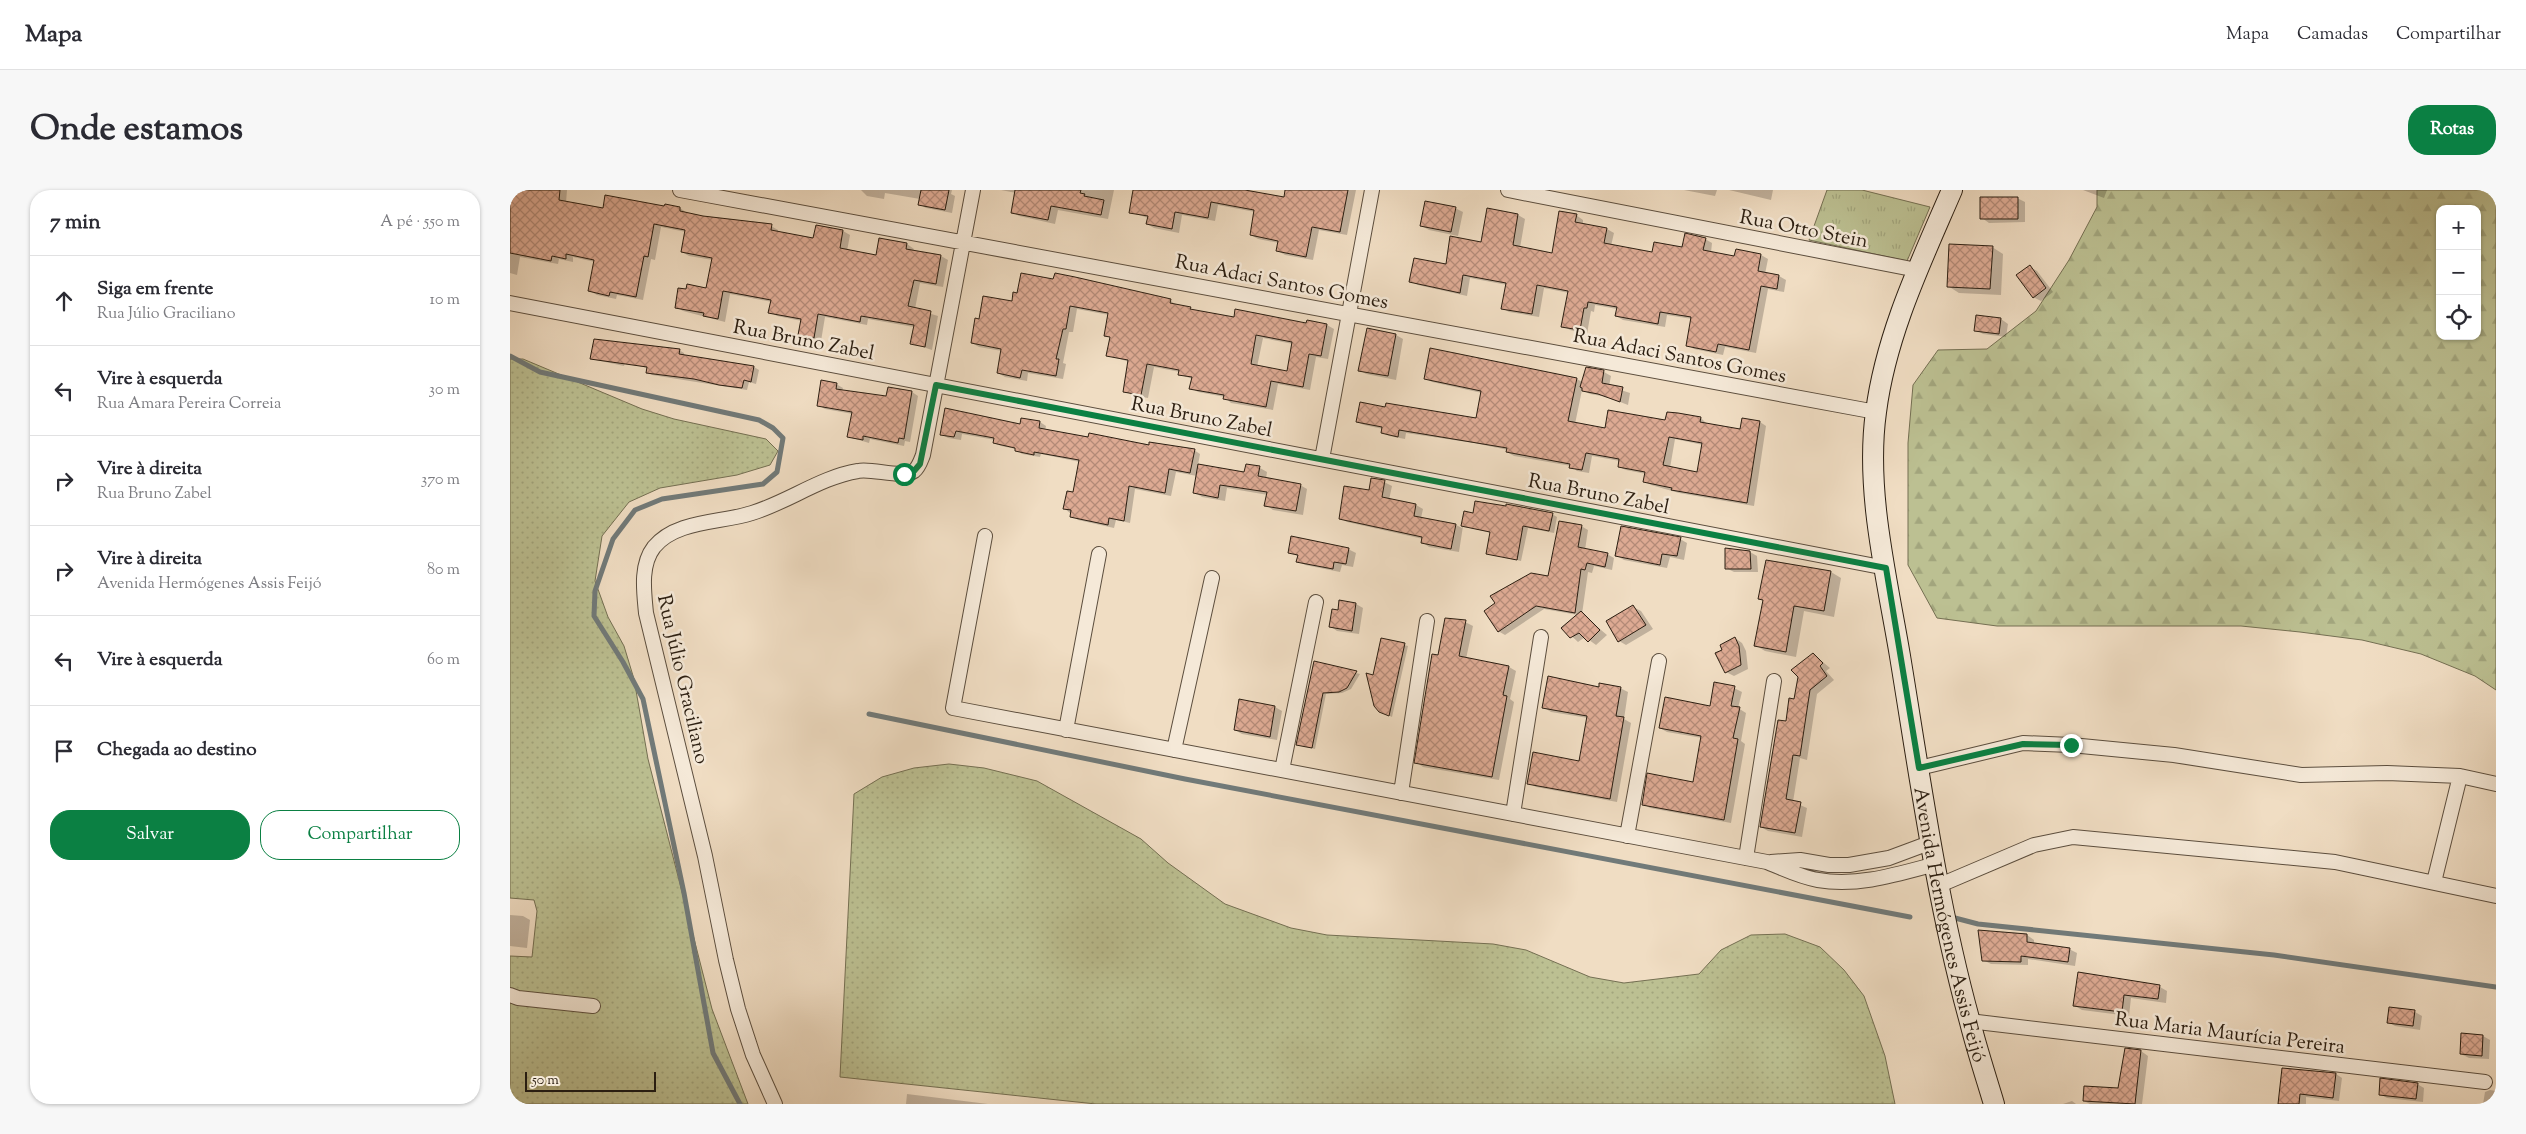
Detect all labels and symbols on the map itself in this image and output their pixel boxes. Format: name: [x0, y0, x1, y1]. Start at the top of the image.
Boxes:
street label: Rua Otto Stein: [1737, 204, 1870, 257]
street label: Rua Adaci Santos Gomes: [1172, 249, 1391, 318]
street label: Rua Bruno Zabel: [730, 314, 877, 369]
street label: Rua Adaci Santos Gomes: [1570, 323, 1789, 392]
street label: Rua Bruno Zabel: [1128, 391, 1275, 446]
route start: [893, 463, 916, 486]
street label: Rua Bruno Zabel: [1525, 468, 1672, 523]
street label: Rua Júlio Graciliano: [648, 592, 715, 767]
route end: [2060, 734, 2083, 757]
street label: Avenida Hermógenes Assis Feijó: [1904, 785, 1993, 1066]
street label: Rua Maria Maurícia Pereira: [2113, 1006, 2346, 1063]
scale bar: [525, 1069, 656, 1092]

